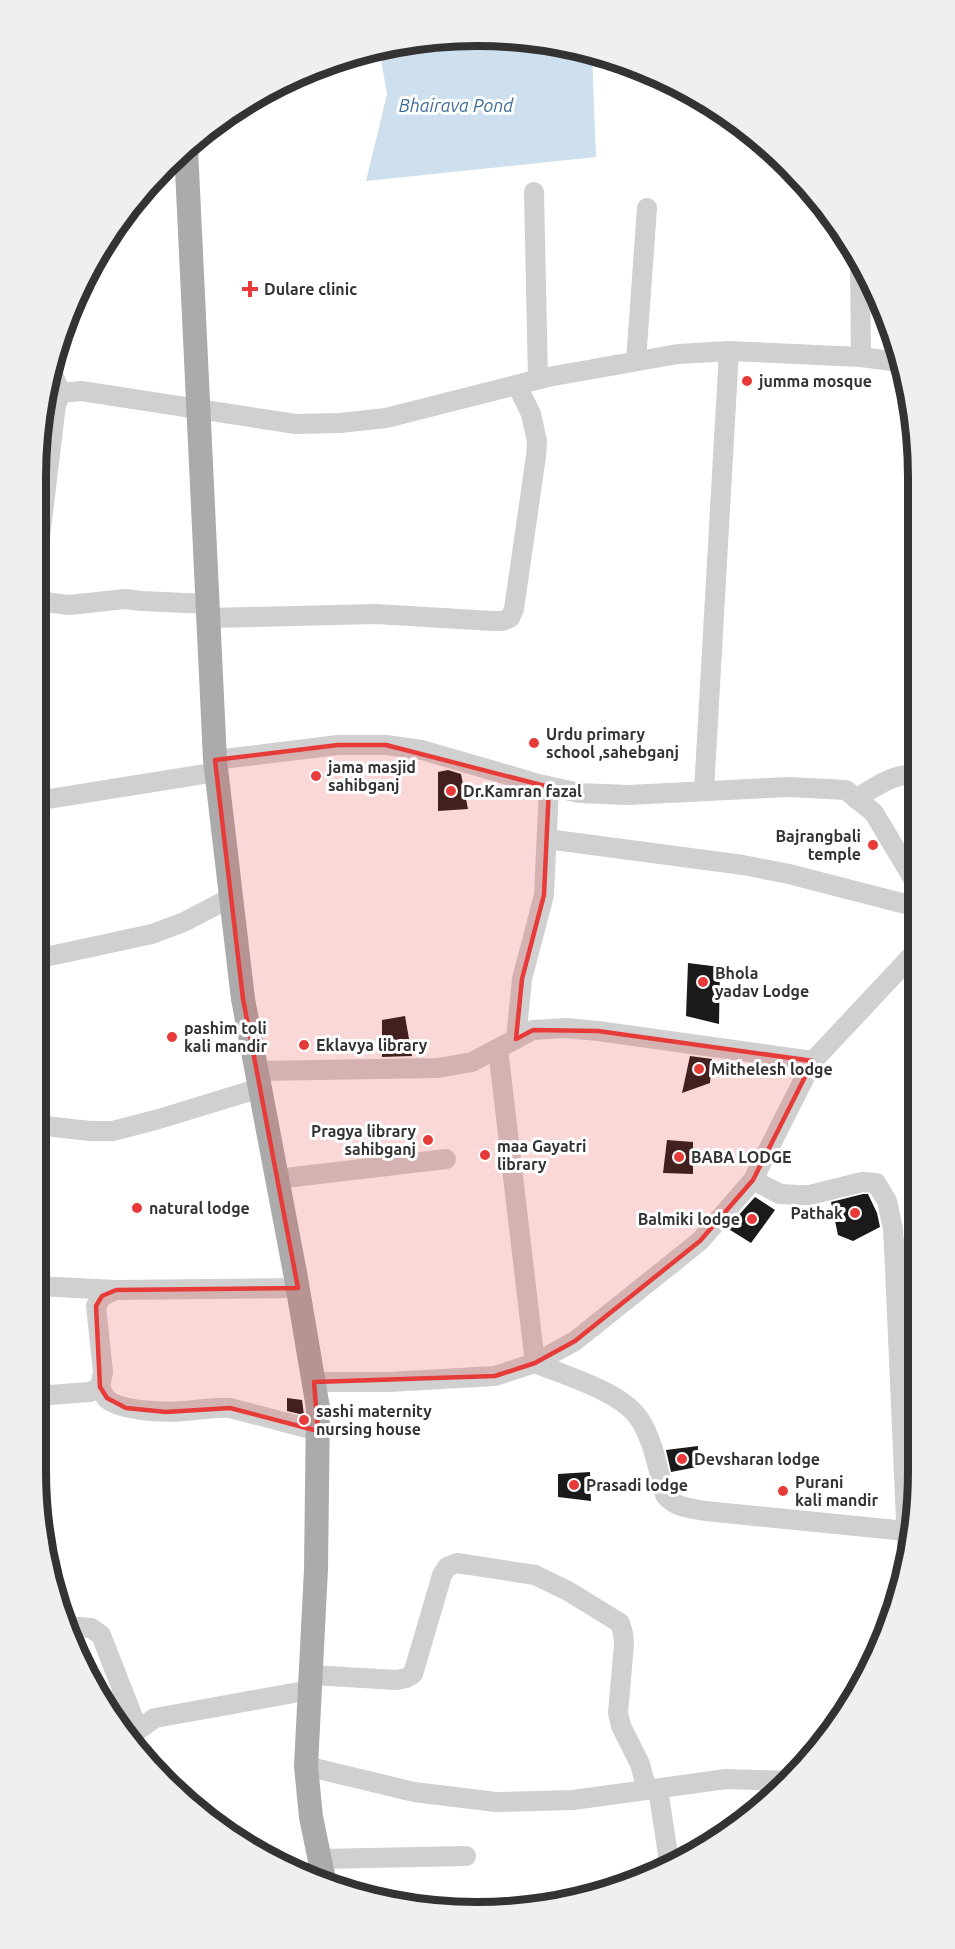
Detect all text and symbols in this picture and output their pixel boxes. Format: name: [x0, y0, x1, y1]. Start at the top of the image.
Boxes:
water label: Bhairava Pond: [399, 95, 514, 115]
marker: Dulare clinic: [241, 280, 259, 298]
place label: Dulare clinic: [264, 280, 357, 298]
place label: jumma mosque: [757, 372, 872, 390]
marker: jumma mosque: [740, 374, 754, 388]
place label: Urdu primary school ,sahebganj: [546, 725, 679, 761]
marker: Urdu primary school ,sahebganj: [527, 736, 541, 750]
place label: jama masjid sahibganj: [326, 758, 416, 794]
marker: jama masjid sahibganj: [309, 769, 323, 783]
place label: Dr.Kamran fazal: [463, 782, 582, 800]
marker: Dr.Kamran fazal: [444, 784, 458, 798]
place label: Bajrangbali temple: [775, 827, 861, 863]
marker: Bajrangbali temple: [866, 838, 880, 852]
place label: Bhola yadav Lodge: [715, 964, 809, 1000]
marker: Bhola yadav Lodge: [696, 975, 710, 989]
place label: pashim toli kali mandir: [184, 1019, 268, 1055]
marker: pashim toli kali mandir: [165, 1030, 179, 1044]
place label: Eklavya library: [316, 1036, 428, 1054]
marker: Eklavya library: [297, 1038, 311, 1052]
place label: Mithelesh lodge: [711, 1060, 833, 1078]
marker: Mithelesh lodge: [692, 1062, 706, 1076]
place label: Pragya library sahibganj: [311, 1122, 416, 1158]
marker: Pragya library sahibganj: [421, 1133, 435, 1147]
place label: maa Gayatri library: [497, 1137, 587, 1173]
marker: maa Gayatri library: [478, 1148, 492, 1162]
place label: BABA LODGE: [691, 1148, 792, 1166]
marker: BABA LODGE: [672, 1150, 686, 1164]
place label: natural lodge: [149, 1199, 250, 1217]
marker: natural lodge: [130, 1201, 144, 1215]
place label: Pathak: [791, 1204, 843, 1222]
marker: Pathak: [848, 1206, 862, 1220]
place label: Balmiki lodge: [638, 1210, 740, 1228]
marker: Balmiki lodge: [745, 1212, 759, 1226]
place label: sashi maternity nursing house: [316, 1402, 432, 1438]
marker: sashi maternity nursing house: [297, 1413, 311, 1427]
place label: Devsharan lodge: [694, 1450, 820, 1468]
marker: Devsharan lodge: [675, 1452, 689, 1466]
place label: Purani kali mandir: [795, 1473, 879, 1509]
place label: Prasadi lodge: [586, 1476, 688, 1494]
marker: Prasadi lodge: [567, 1478, 581, 1492]
marker: Purani kali mandir: [776, 1484, 790, 1498]

